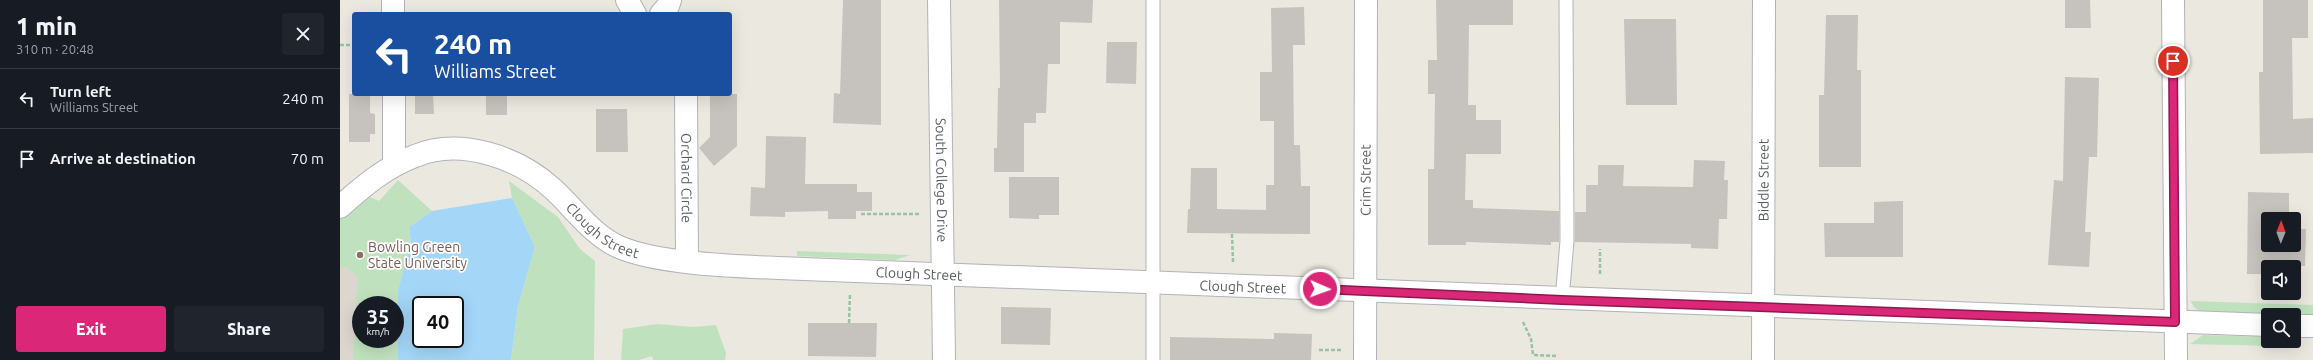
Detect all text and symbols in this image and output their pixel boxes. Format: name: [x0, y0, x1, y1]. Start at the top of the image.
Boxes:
text: 1 min: [16, 13, 77, 40]
button: close: [282, 13, 324, 55]
icon: left: [368, 28, 420, 80]
text: 240 m: [434, 28, 512, 59]
text: 310 m · 20:48: [16, 42, 94, 56]
pin: [2156, 44, 2190, 78]
icon: arrive: [2162, 50, 2184, 72]
text: Williams Street: [434, 61, 556, 81]
text: Turn left: [50, 83, 111, 100]
icon: left: [16, 88, 38, 110]
text: 240 m: [282, 90, 324, 107]
text: Williams Street: [50, 100, 138, 114]
street label: South College Drive: [933, 118, 950, 242]
street label: Orchard Circle: [678, 133, 695, 223]
street label: Biddle Street: [1755, 138, 1772, 221]
street label: Crim Street: [1357, 144, 1374, 216]
icon: arrive: [16, 148, 38, 170]
text: Arrive at destination: [50, 150, 196, 167]
text: 70 m: [291, 150, 324, 167]
street label: Clough Street: [563, 199, 641, 261]
north arrow: [2261, 212, 2301, 252]
map controls: [2261, 212, 2301, 348]
place label: Bowling Green State University: [368, 239, 467, 271]
marker: Bowling Green State University: [355, 250, 365, 260]
button: sound: [2261, 260, 2301, 300]
street label: Clough Street: [875, 264, 963, 284]
position arrow: [1299, 268, 1341, 310]
street label: Clough Street: [1199, 277, 1287, 297]
speed limit sign: 40: [412, 296, 464, 348]
text: 35: [367, 305, 389, 328]
button: Exit: [16, 306, 166, 352]
button: Share: [174, 306, 324, 352]
button: search: [2261, 308, 2301, 348]
text: km/h: [366, 326, 390, 337]

